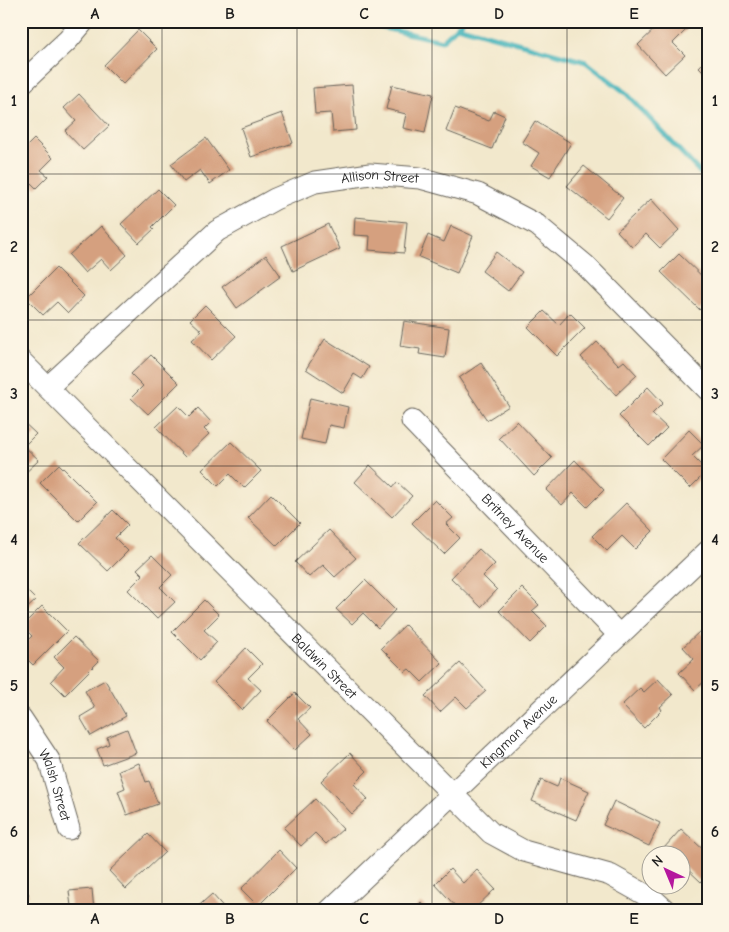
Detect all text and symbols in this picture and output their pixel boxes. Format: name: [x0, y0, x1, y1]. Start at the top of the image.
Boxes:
text: A: [91, 5, 100, 23]
text: B: [225, 5, 235, 23]
text: C: [359, 5, 369, 23]
text: D: [494, 5, 504, 23]
text: E: [629, 5, 639, 23]
text: 1: [11, 92, 17, 110]
text: 1: [712, 92, 718, 110]
street label: Allison Street: [340, 165, 420, 187]
text: 2: [10, 238, 18, 256]
text: 2: [711, 238, 719, 256]
text: 3: [10, 385, 18, 403]
text: 3: [711, 385, 719, 403]
street label: Britney Avenue: [478, 490, 553, 566]
text: 4: [10, 531, 18, 549]
text: 4: [711, 531, 719, 549]
street label: Baldwin Street: [288, 629, 361, 703]
text: 5: [10, 677, 18, 695]
text: 5: [711, 677, 719, 695]
street label: Kingman Avenue: [476, 691, 560, 772]
street label: Walsh Street: [35, 745, 75, 824]
text: 6: [10, 823, 18, 841]
text: 6: [711, 823, 719, 841]
north arrow: [642, 844, 692, 894]
text: N: [648, 852, 667, 870]
text: A: [91, 910, 100, 928]
text: B: [225, 910, 235, 928]
text: C: [359, 910, 369, 928]
text: D: [494, 910, 504, 928]
text: E: [629, 910, 639, 928]

